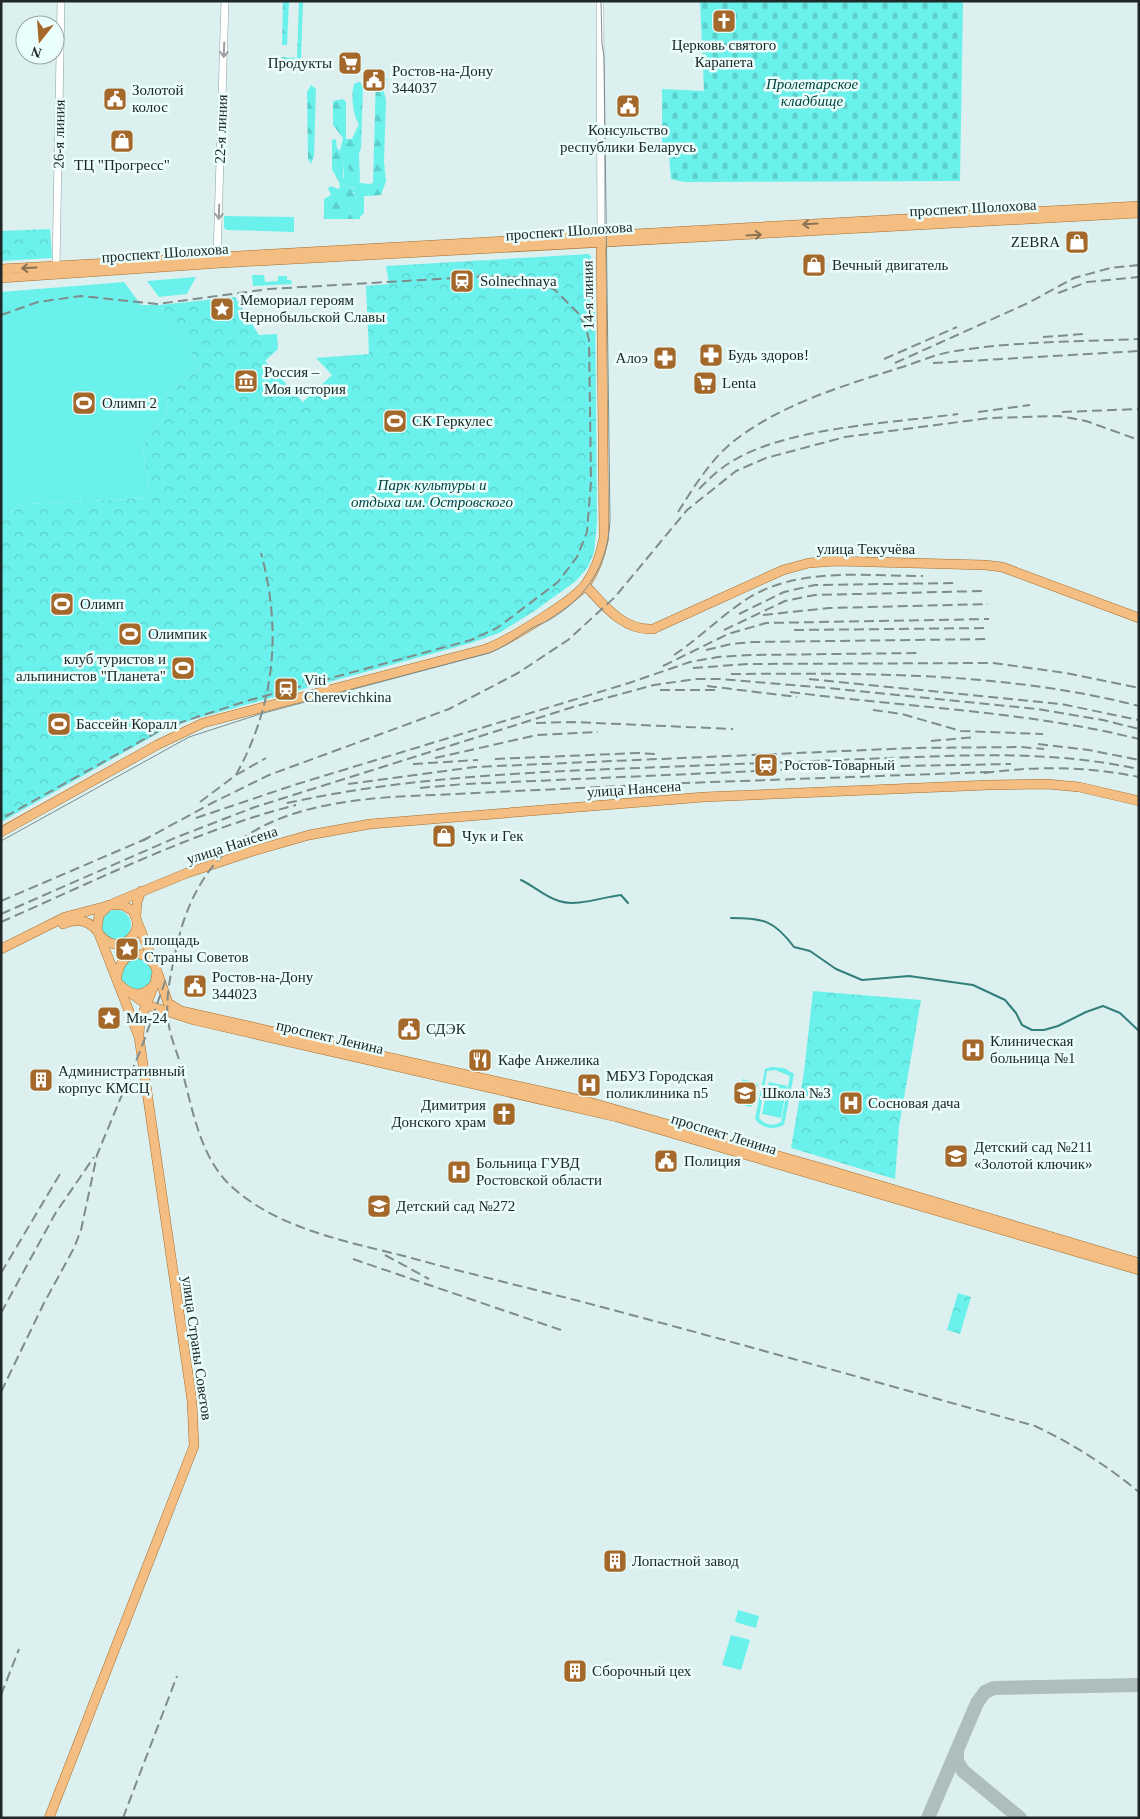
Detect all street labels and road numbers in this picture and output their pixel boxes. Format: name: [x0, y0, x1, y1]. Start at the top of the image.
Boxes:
street label: 22-я линия: [212, 94, 230, 164]
street label: 26-я линия: [50, 99, 68, 169]
street label: проспект Шолохова: [909, 197, 1037, 219]
street label: проспект Шолохова: [505, 219, 633, 243]
street label: проспект Шолохова: [101, 241, 229, 265]
street label: 14-я линия: [579, 260, 597, 330]
street label: улица Текучёва: [817, 541, 916, 557]
street label: улица Нансена: [586, 778, 682, 800]
street label: улица Нансена: [185, 823, 280, 867]
street label: проспект Ленина: [275, 1017, 386, 1057]
street label: проспект Ленина: [669, 1110, 779, 1158]
street label: улица Страны Советов: [179, 1275, 215, 1421]

